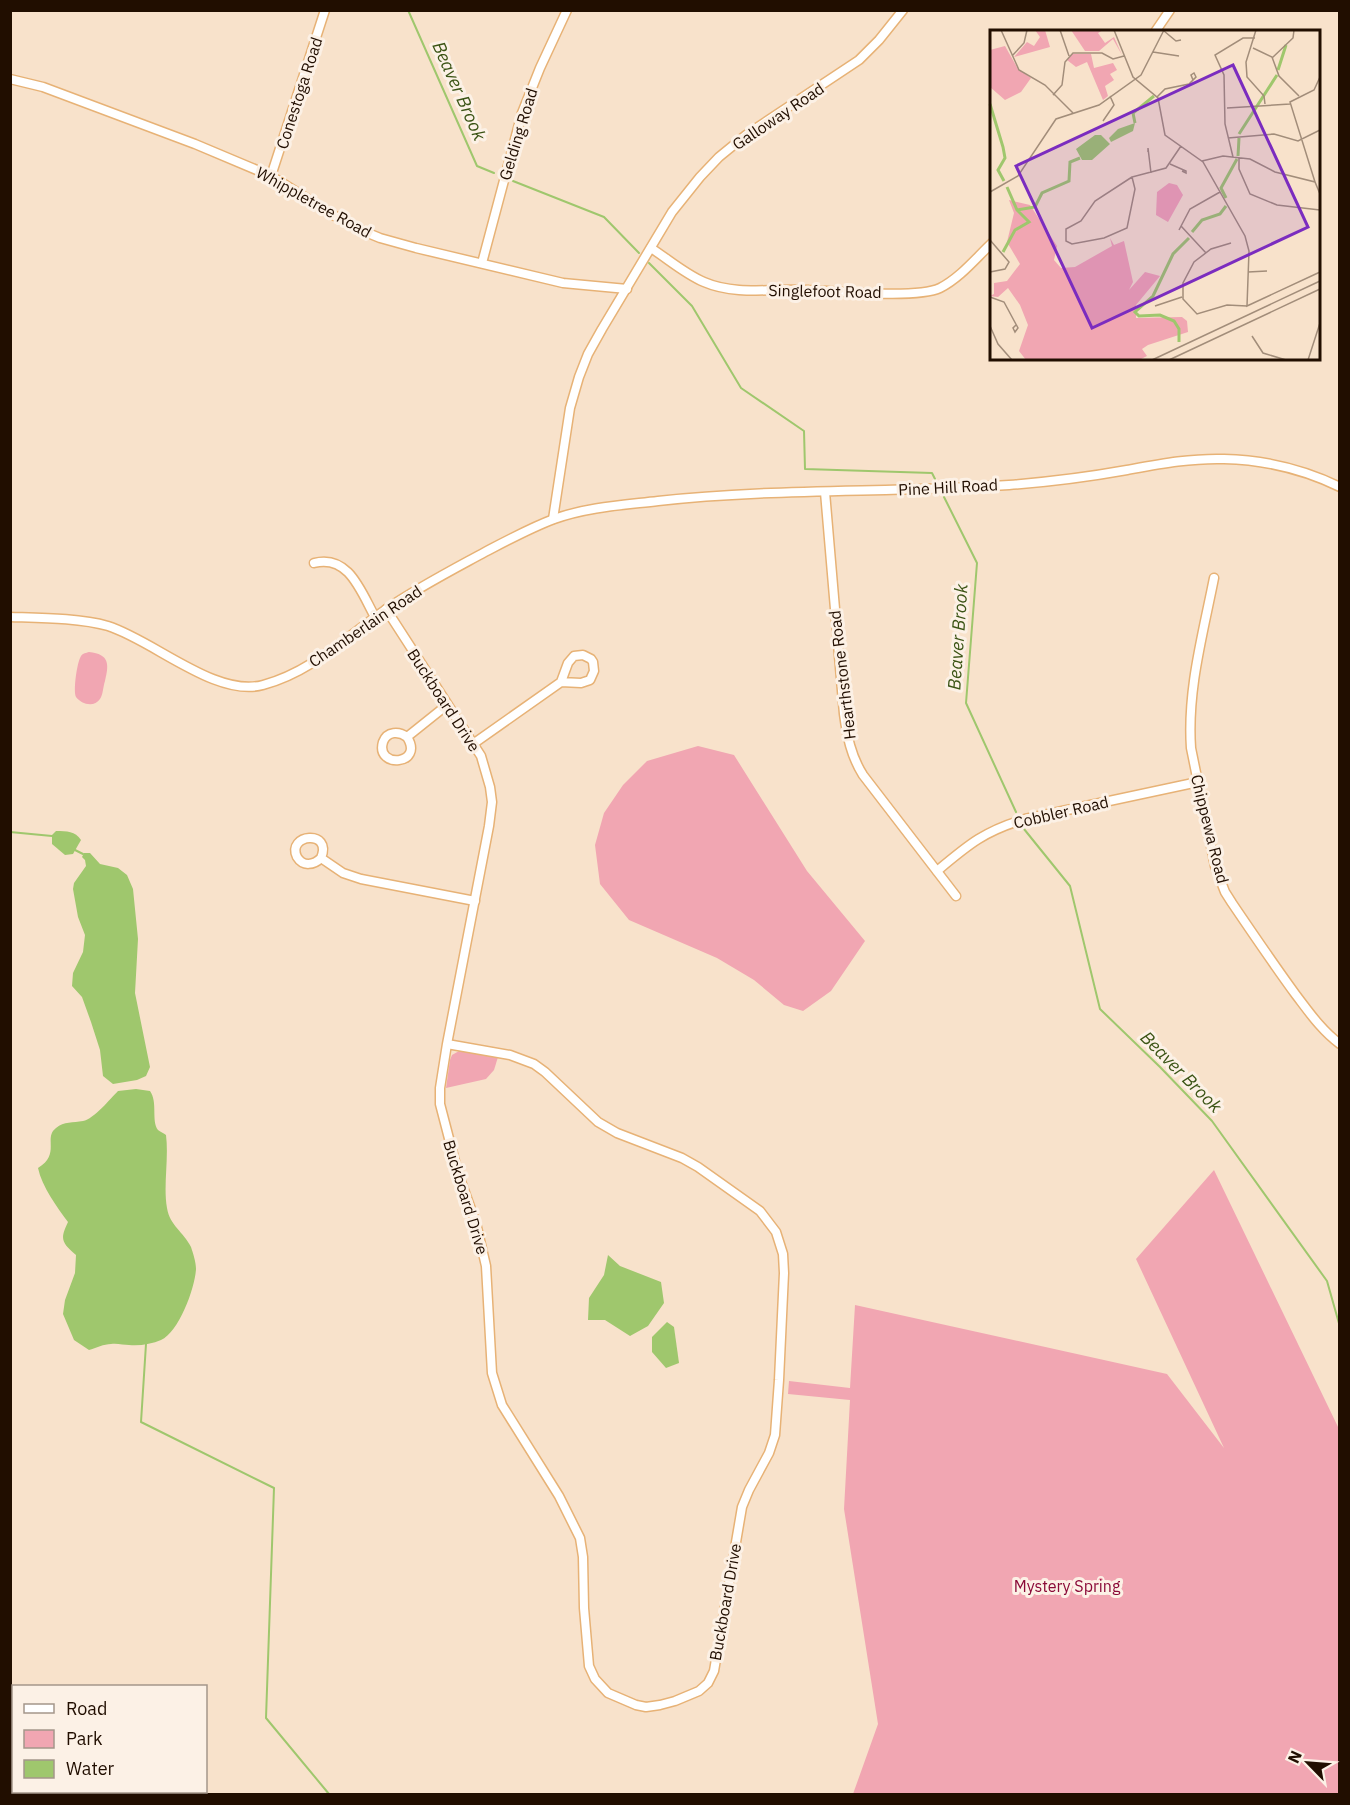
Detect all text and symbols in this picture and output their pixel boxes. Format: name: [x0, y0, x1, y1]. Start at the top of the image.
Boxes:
inset map: [990, 30, 1320, 360]
street label: Conestoga Road: [271, 35, 327, 151]
water label: Beaver Brook: [427, 38, 492, 145]
street label: Galloway Road: [728, 78, 828, 154]
street label: Gelding Road: [494, 85, 542, 183]
street label: Whippletree Road: [253, 162, 375, 242]
street label: Singlefoot Road: [768, 280, 882, 302]
street label: Pine Hill Road: [898, 474, 998, 500]
street label: Chamberlain Road: [305, 581, 425, 671]
water label: Beaver Brook: [942, 583, 973, 691]
street label: Hearthstone Road: [824, 609, 860, 741]
street label: Buckboard Drive: [403, 645, 485, 755]
street label: Chippewa Road: [1187, 772, 1233, 886]
street label: Cobbler Road: [1011, 791, 1111, 833]
water label: Beaver Brook: [1136, 1026, 1227, 1118]
street label: Buckboard Drive: [439, 1137, 493, 1257]
street label: Buckboard Drive: [705, 1542, 745, 1662]
park label: Mystery Spring: [1014, 1576, 1121, 1596]
legend: [12, 1685, 207, 1793]
text: Road: [66, 1697, 107, 1720]
text: Park: [66, 1727, 103, 1750]
north arrow: [1278, 1733, 1338, 1793]
text: N: [1283, 1747, 1306, 1766]
text: Water: [66, 1757, 115, 1780]

